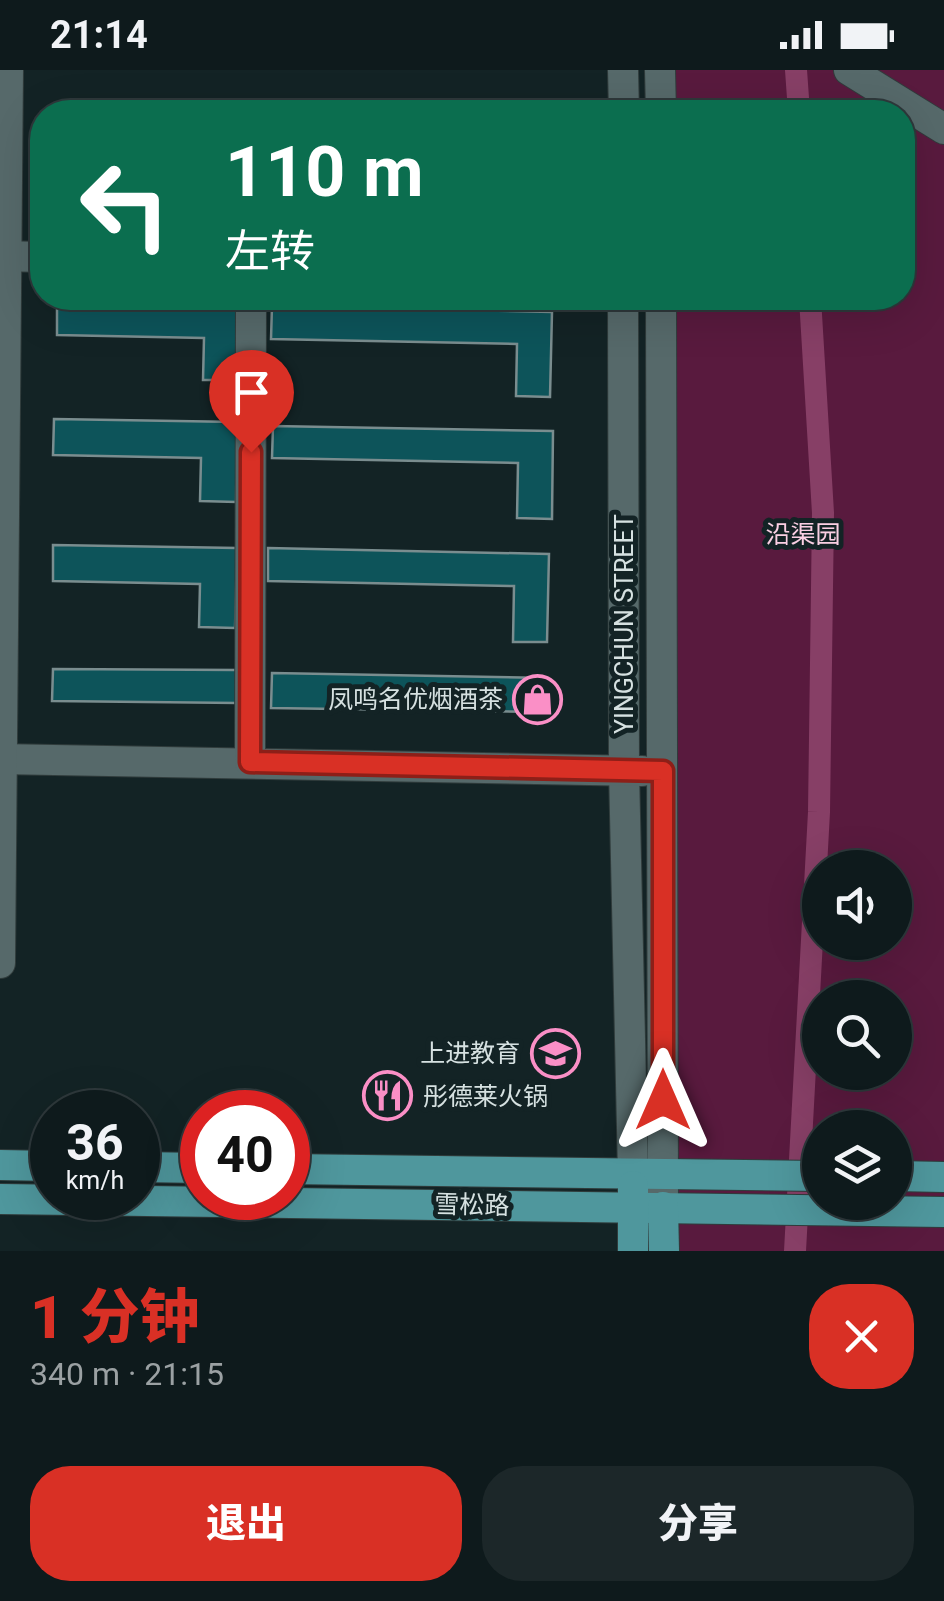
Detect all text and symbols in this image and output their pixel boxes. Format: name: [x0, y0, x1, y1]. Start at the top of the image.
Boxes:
text: 21:14: [50, 13, 148, 57]
text: 110 m: [225, 131, 424, 213]
icon: left: [60, 140, 190, 270]
text: 左转: [225, 225, 315, 278]
pin: [209, 350, 294, 453]
icon: arrive: [224, 365, 279, 420]
street label: YINGCHUN STREET: [610, 514, 639, 734]
park label: 沿渠园: [765, 520, 841, 549]
shop icon: 凤鸣名优烟酒茶: [512, 673, 564, 725]
place label: 凤鸣名优烟酒茶: [328, 685, 503, 714]
map controls: [802, 850, 912, 1220]
button: sound: [802, 850, 912, 960]
button: search: [802, 980, 912, 1090]
school or university icon: 上进教育: [529, 1027, 581, 1079]
place label: 上进教育: [420, 1039, 520, 1068]
position arrow: [611, 1048, 715, 1152]
restaurant icon: 彤德莱火锅: [362, 1070, 414, 1122]
place label: 彤德莱火锅: [423, 1082, 548, 1111]
speed limit sign: 40: [180, 1090, 310, 1220]
button: layers: [802, 1110, 912, 1220]
text: 36: [66, 1114, 124, 1172]
text: km/h: [66, 1166, 124, 1195]
street label: 雪松路: [434, 1190, 510, 1220]
text: 1 分钟: [30, 1282, 200, 1353]
button: close: [809, 1284, 914, 1389]
text: 340 m · 21:15: [30, 1355, 224, 1393]
button: 退出: [30, 1466, 462, 1581]
button: 分享: [482, 1466, 914, 1581]

